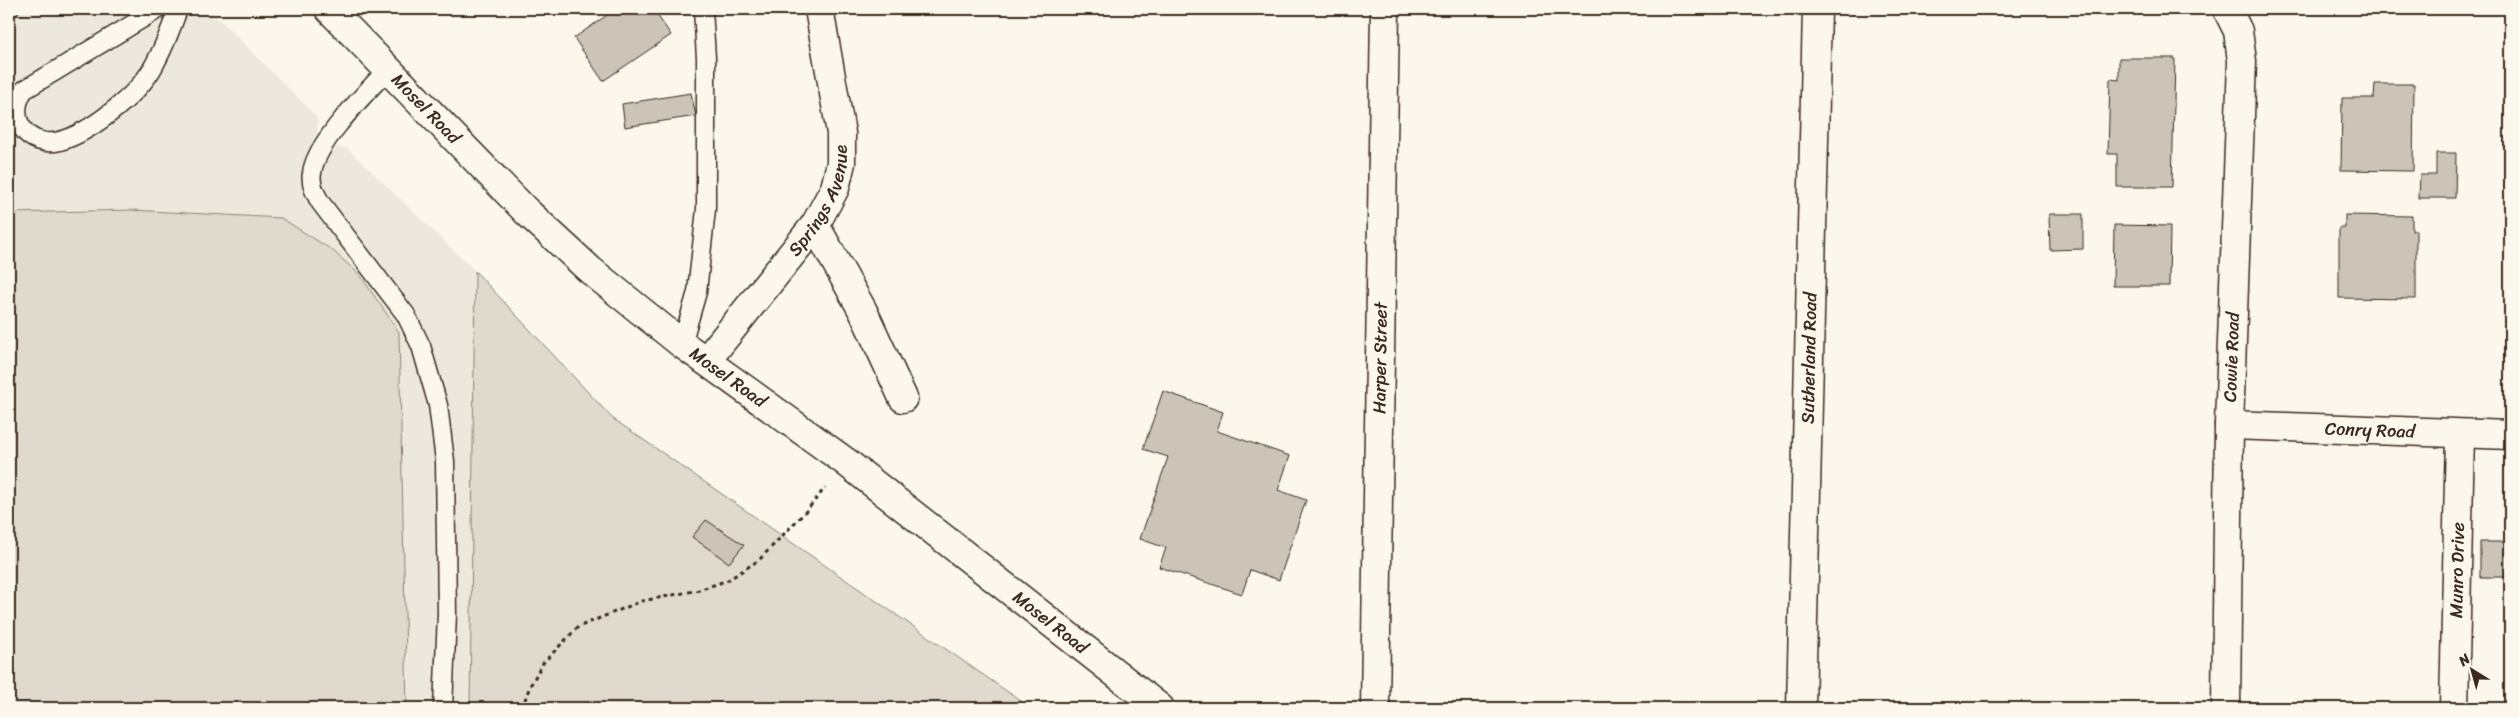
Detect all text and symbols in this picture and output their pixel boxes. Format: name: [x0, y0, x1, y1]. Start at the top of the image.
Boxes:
street label: Mosel Road: [383, 65, 470, 153]
street label: Springs Avenue: [780, 144, 857, 264]
street label: Sutherland Road: [1792, 290, 1827, 424]
street label: Harper Street: [1363, 301, 1397, 414]
street label: Cowie Road: [2214, 310, 2249, 403]
street label: Mosel Road: [682, 338, 775, 417]
street label: Conry Road: [2324, 412, 2417, 448]
street label: Munro Drive: [2440, 522, 2474, 618]
street label: Mosel Road: [1005, 582, 1097, 663]
north arrow: [2446, 644, 2496, 694]
text: N: [2452, 647, 2476, 674]

